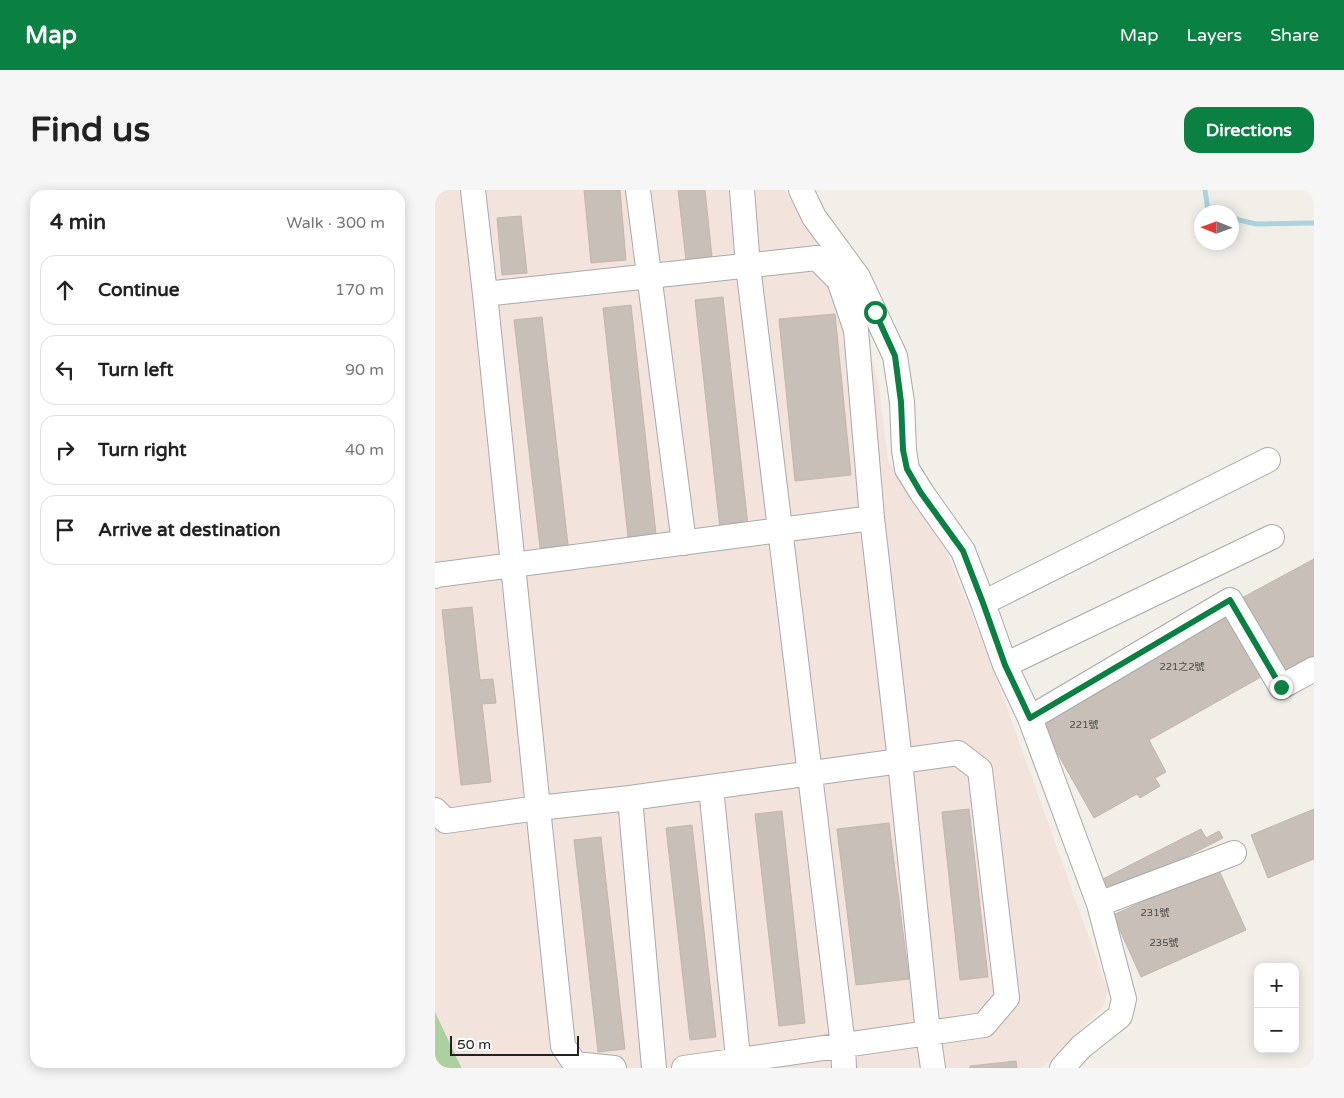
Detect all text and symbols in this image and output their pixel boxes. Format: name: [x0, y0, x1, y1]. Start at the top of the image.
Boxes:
text: Map: [25, 21, 77, 50]
text: Map: [1120, 24, 1159, 46]
text: Layers: [1187, 24, 1242, 46]
text: Share: [1270, 24, 1319, 46]
button: Directions: [1184, 107, 1314, 153]
text: Find us: [30, 109, 150, 151]
north arrow: [1194, 205, 1239, 250]
text: 4 min: [50, 210, 106, 235]
text: Walk · 300 m: [286, 213, 385, 233]
icon: ahead: [51, 276, 79, 304]
text: Continue: [98, 279, 180, 301]
text: 170 m: [335, 280, 384, 300]
route start: [864, 301, 887, 324]
icon: left: [51, 356, 79, 384]
text: Turn left: [98, 359, 174, 381]
text: 90 m: [345, 360, 384, 380]
icon: right: [51, 436, 79, 464]
text: Turn right: [98, 439, 186, 461]
text: 40 m: [345, 440, 384, 460]
icon: arrive: [51, 516, 79, 544]
text: Arrive at destination: [98, 519, 281, 541]
house number: 221之2號: [1159, 661, 1205, 673]
route end: [1270, 676, 1293, 699]
house number: 221號: [1070, 719, 1098, 731]
house number: 231號: [1141, 907, 1169, 919]
house number: 235號: [1150, 937, 1178, 949]
map controls: [1254, 963, 1299, 1053]
button: +: [1254, 963, 1299, 1008]
button: −: [1254, 1008, 1299, 1053]
scale bar: [450, 1033, 579, 1056]
text: 50 m: [457, 1036, 491, 1053]

